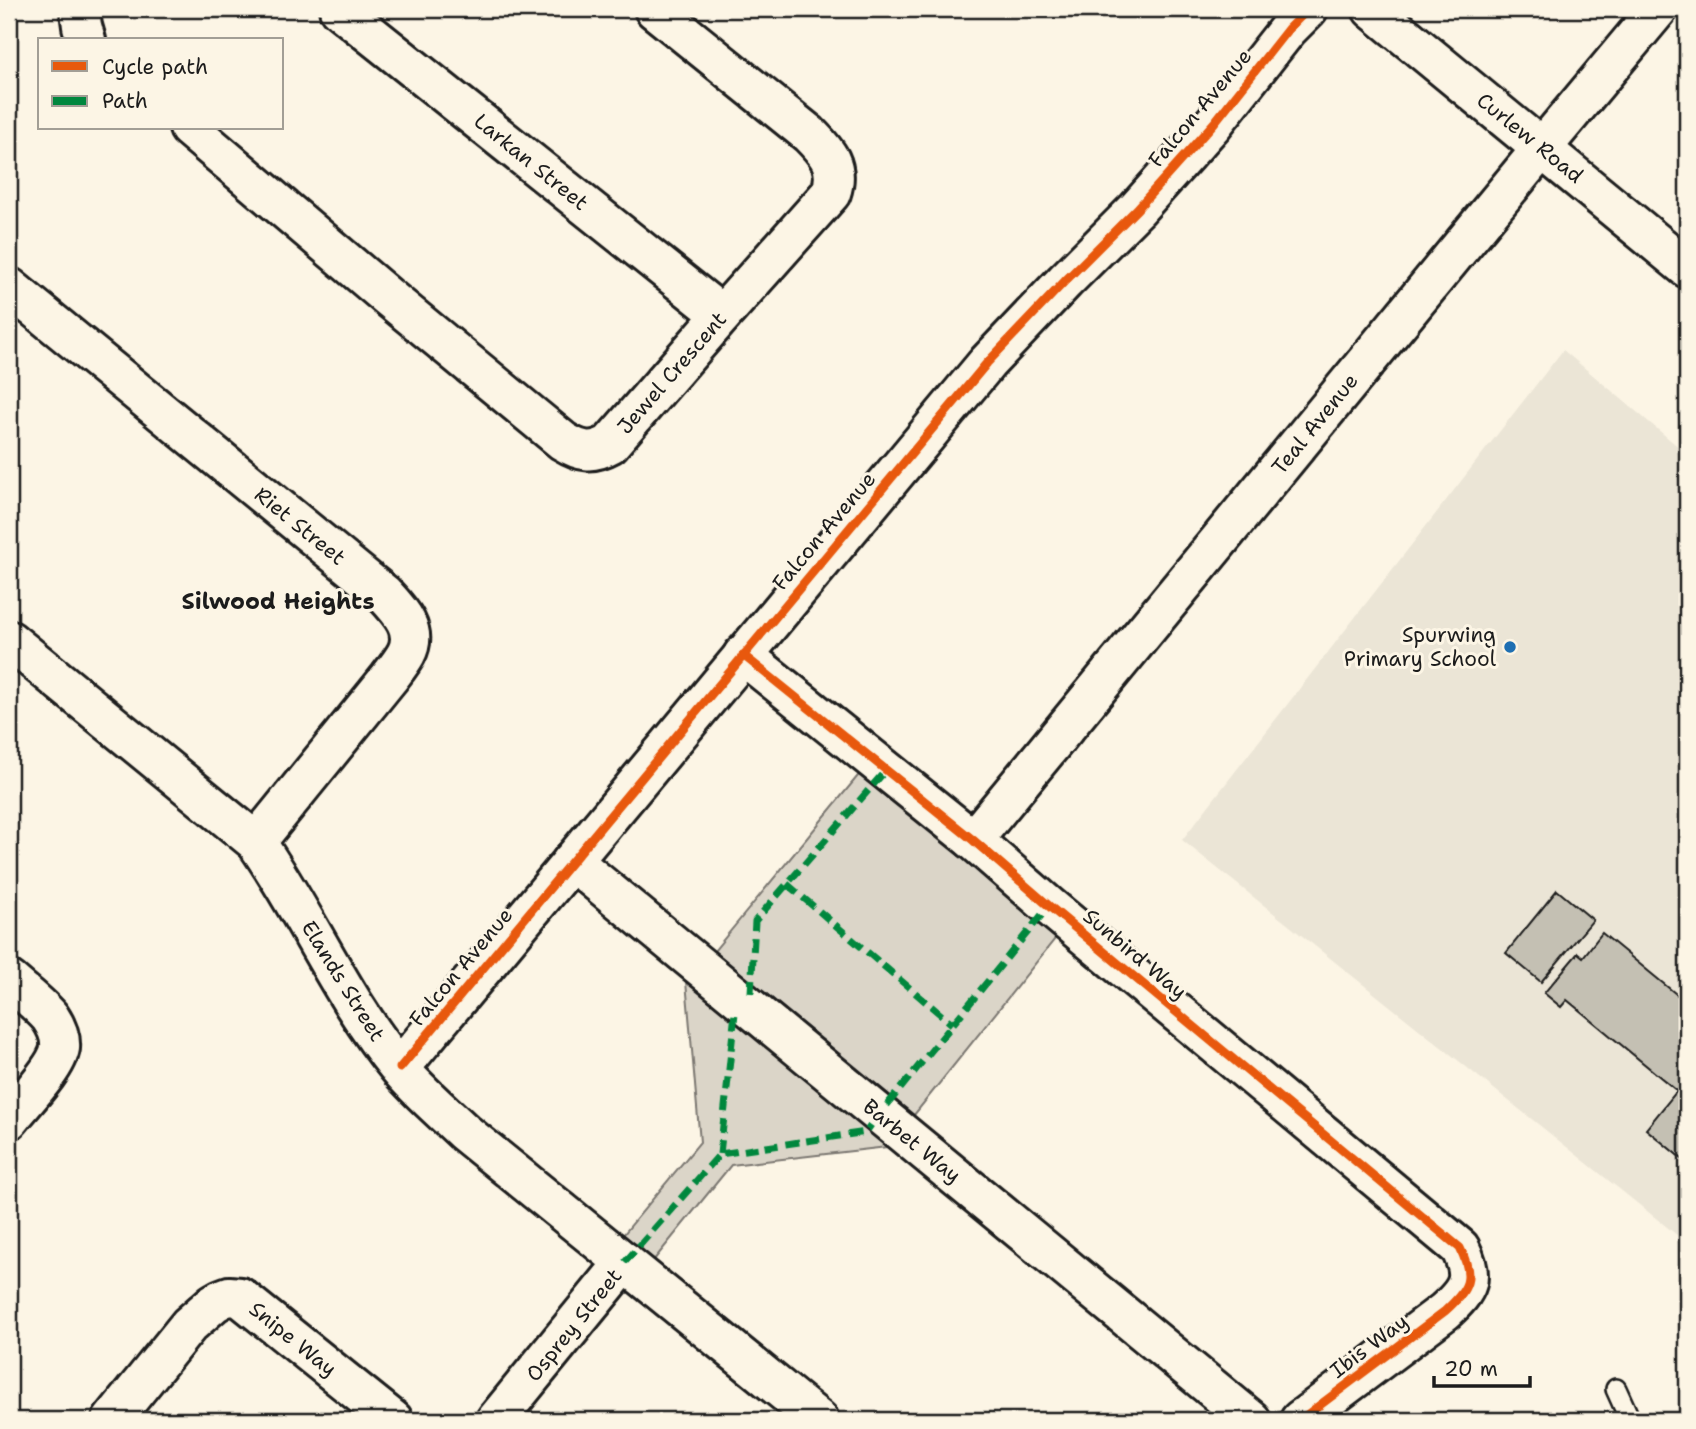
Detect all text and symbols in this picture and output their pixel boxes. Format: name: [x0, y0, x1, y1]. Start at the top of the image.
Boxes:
legend: [38, 38, 284, 130]
street label: Falcon Avenue: [1142, 43, 1258, 173]
text: Cycle path: [102, 53, 208, 81]
street label: Curlew Road: [1471, 86, 1589, 190]
text: Path: [102, 87, 148, 115]
street label: Larkan Street: [468, 107, 594, 217]
street label: Jewel Crescent: [611, 306, 733, 440]
street label: Teal Avenue: [1266, 368, 1364, 480]
street label: Falcon Avenue: [766, 466, 882, 596]
street label: Riet Street: [249, 481, 351, 571]
district label: Silwood Heights: [181, 586, 375, 616]
place label: Spurwing Primary School: [1344, 621, 1497, 673]
marker: Spurwing Primary School: [1502, 639, 1518, 655]
street label: Falcon Avenue: [403, 902, 519, 1032]
street label: Sunbird Way: [1077, 902, 1193, 1006]
street label: Elands Street: [295, 915, 391, 1047]
street label: Barbet Way: [857, 1093, 967, 1189]
street label: Osprey Street: [520, 1263, 628, 1387]
street label: Snipe Way: [243, 1295, 343, 1383]
street label: Ibis Way: [1324, 1307, 1414, 1385]
scale bar: [1434, 1345, 1530, 1389]
text: 20 m: [1444, 1355, 1498, 1383]

